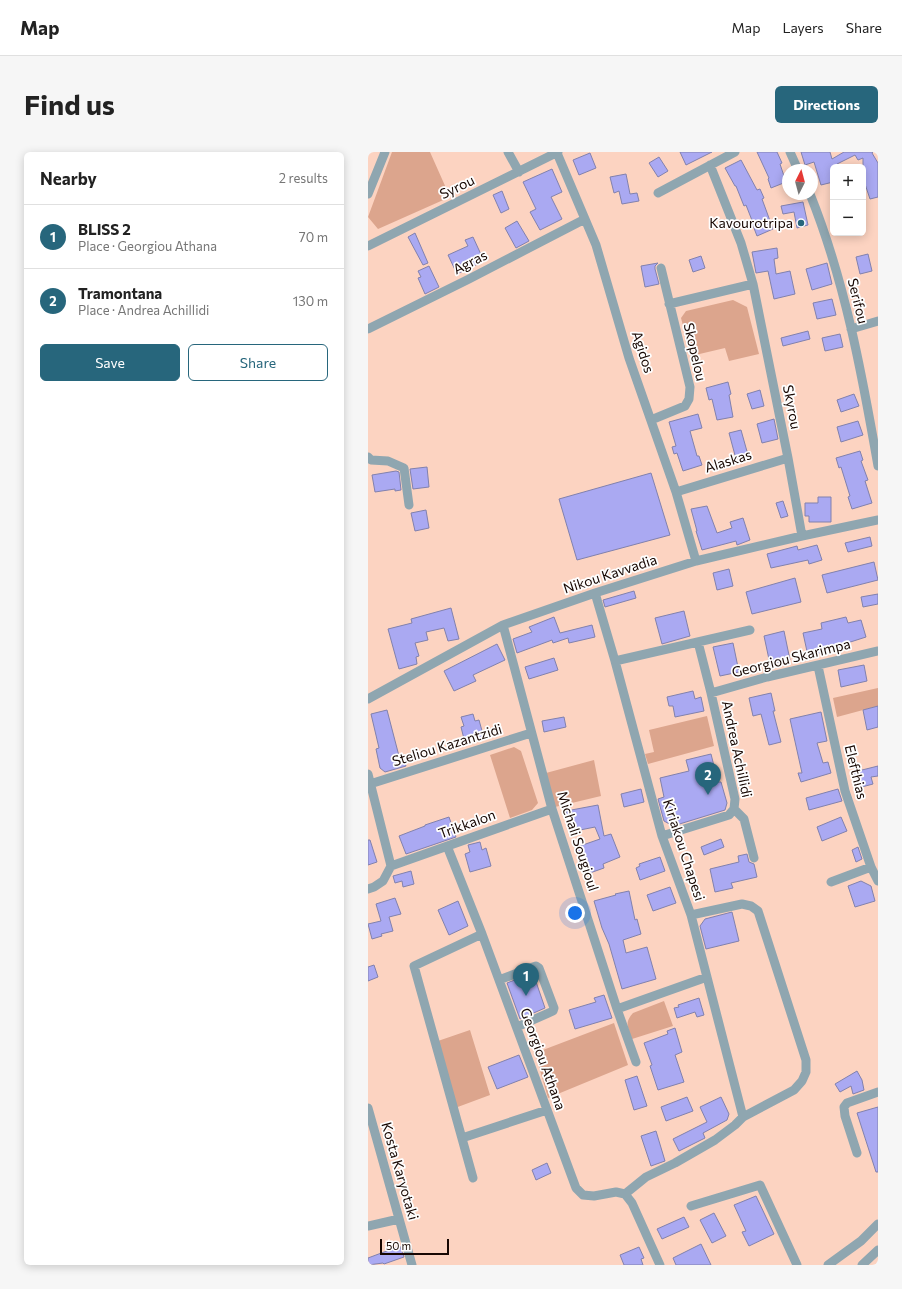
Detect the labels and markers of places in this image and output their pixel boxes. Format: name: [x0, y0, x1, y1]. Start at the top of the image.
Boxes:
place label: Kavourotripa: [709, 214, 793, 231]
marker: Kavourotripa: [796, 218, 806, 228]
pin: 2: [695, 762, 721, 795]
pin: 1: [513, 963, 539, 996]

